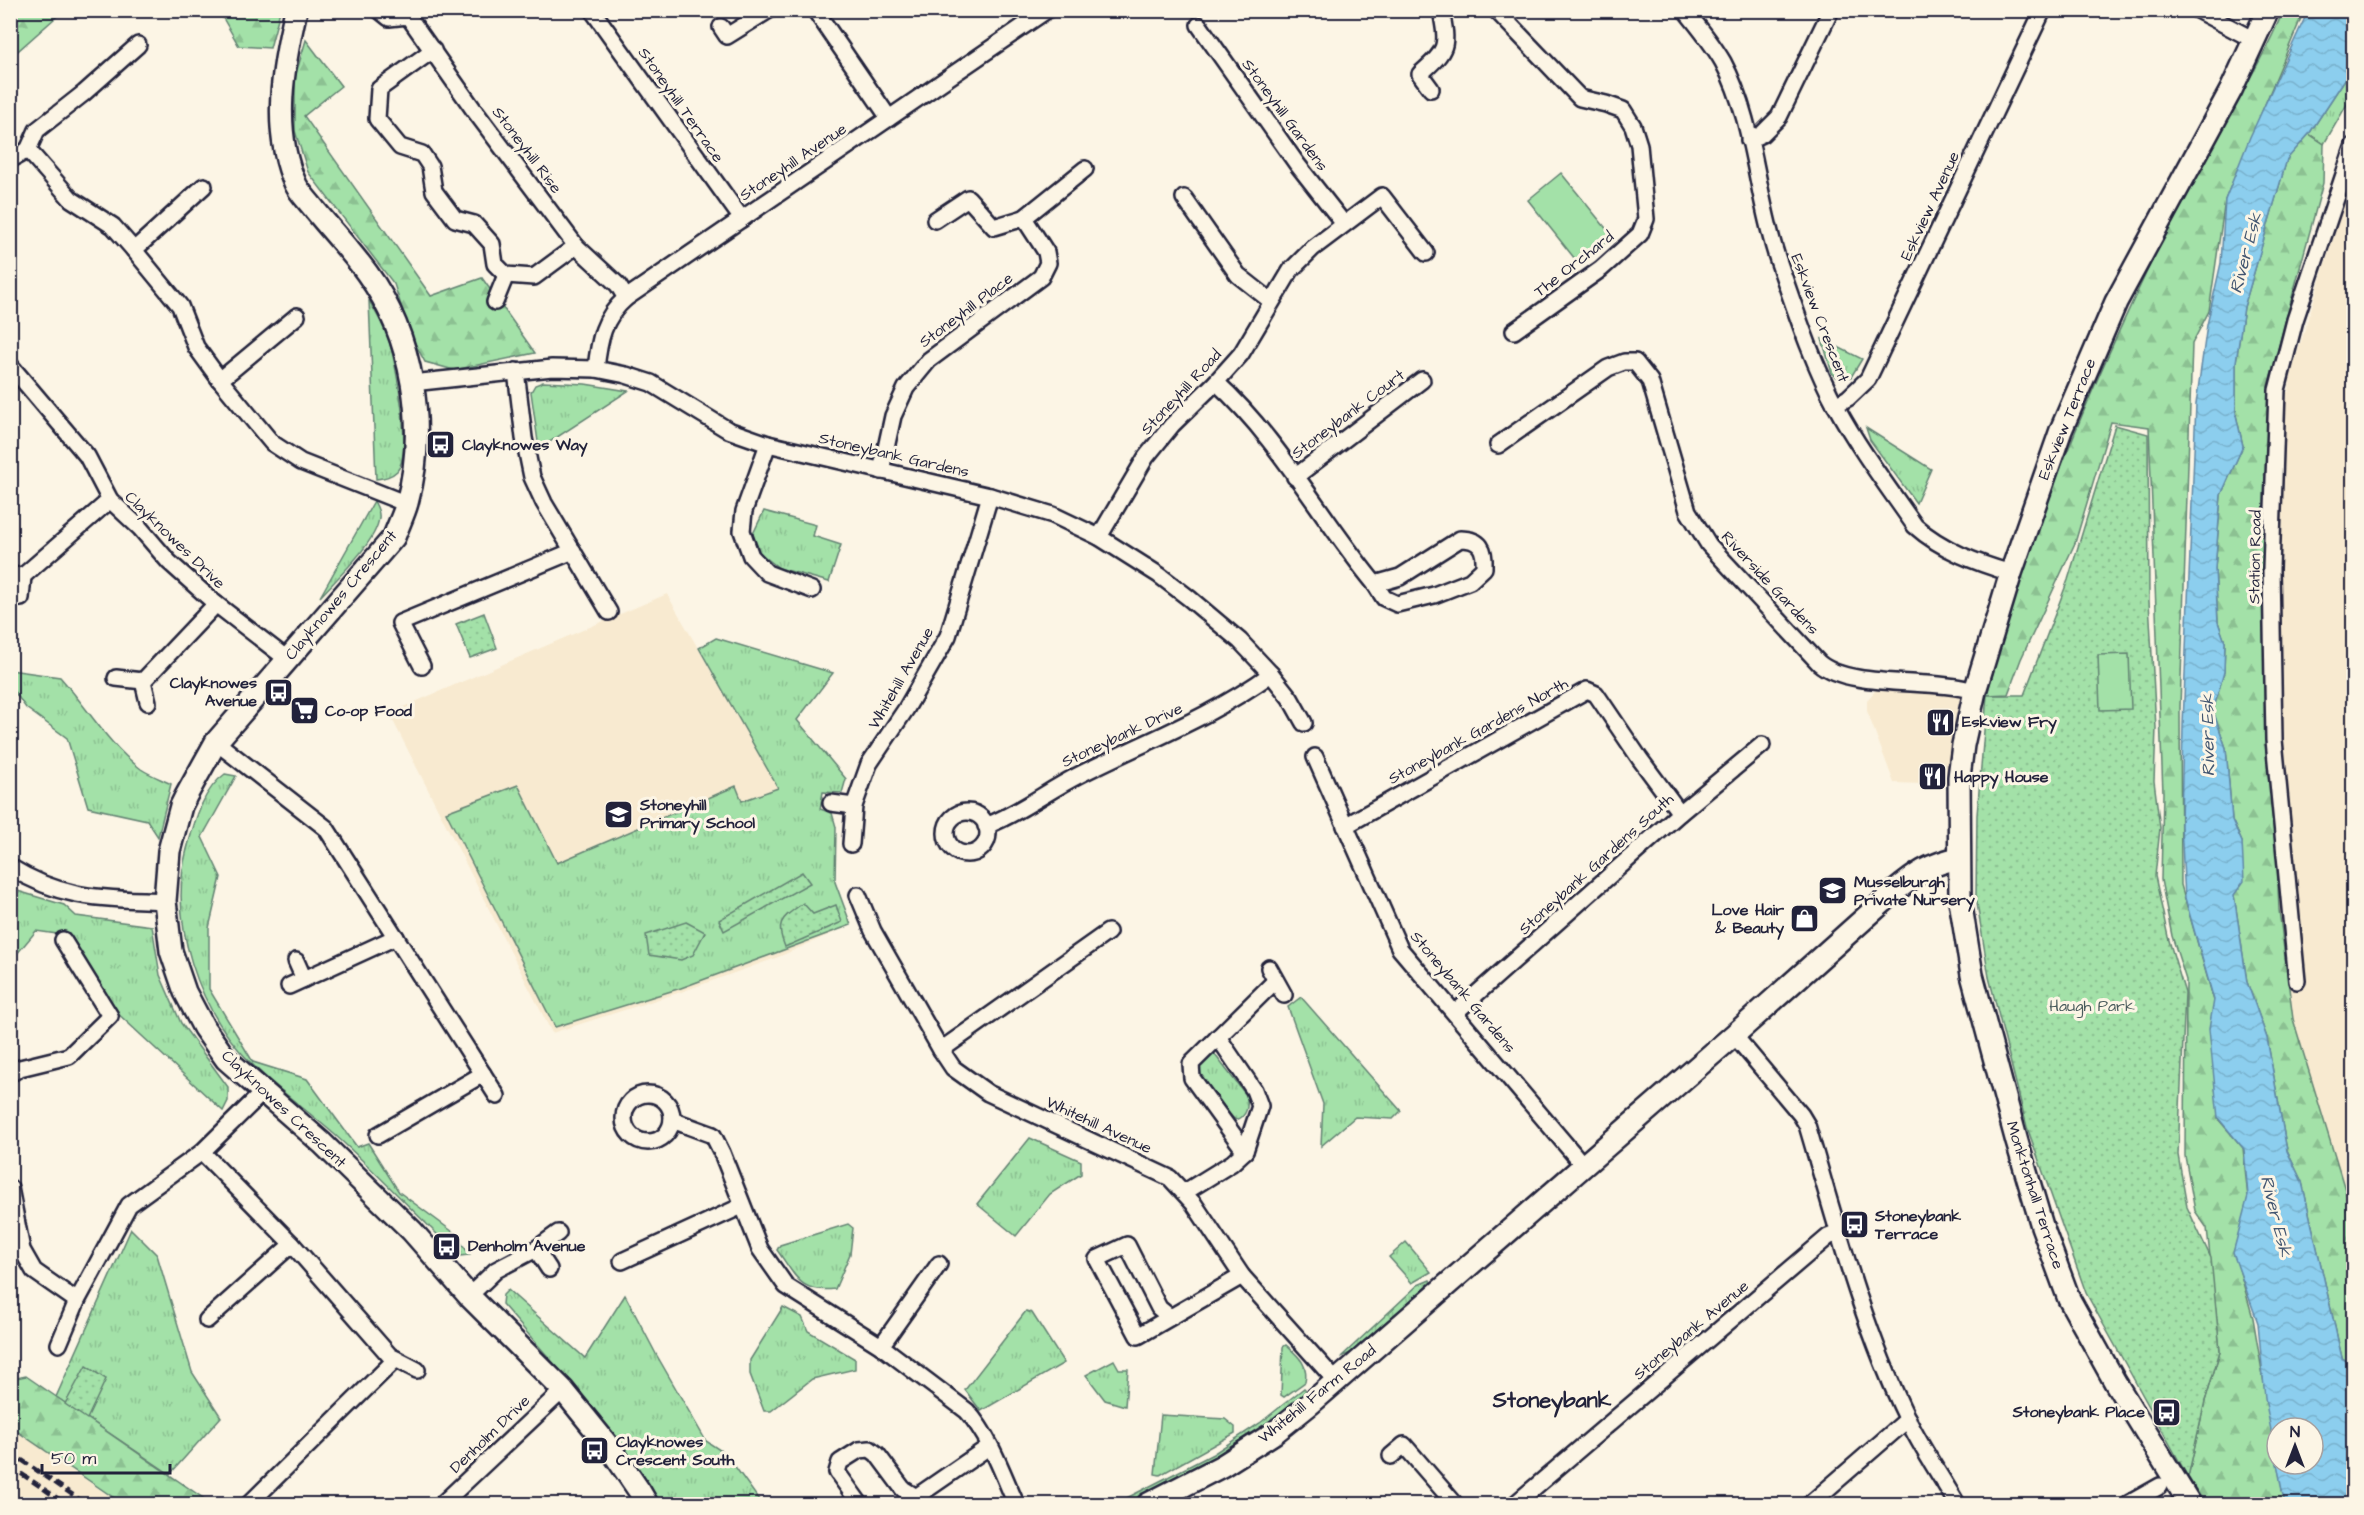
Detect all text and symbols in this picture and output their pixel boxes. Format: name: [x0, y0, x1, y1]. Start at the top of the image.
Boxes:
street label: Stoneyhill Terrace: [632, 43, 729, 168]
street label: Stoneyhill Gardens: [1236, 54, 1333, 176]
street label: Stoneyhill Rise: [486, 102, 567, 199]
street label: Stoneyhill Avenue: [735, 118, 852, 207]
street label: Eskview Avenue: [1895, 148, 1965, 264]
water label: River Esk: [2223, 209, 2269, 296]
street label: The Orchard: [1530, 226, 1618, 302]
street label: Eskview Crescent: [1785, 251, 1855, 386]
street label: Stoneyhill Place: [914, 267, 1018, 353]
street label: Stoneyhill Road: [1136, 344, 1227, 440]
street label: Eskview Terrace: [2033, 355, 2102, 483]
street label: Stoneybank Court: [1287, 364, 1410, 465]
street label: Stoneybank Gardens: [817, 427, 971, 484]
bus stop icon: Clayknowes Way: [425, 429, 457, 461]
place label: Clayknowes Way: [462, 434, 588, 457]
street label: Clayknowes Drive: [119, 486, 230, 595]
street label: Station Road: [2243, 510, 2267, 604]
street label: Clayknowes Crescent: [280, 525, 403, 665]
street label: Riverside Gardens: [1716, 526, 1824, 640]
street label: Whitehill Avenue: [863, 623, 939, 733]
place label: Clayknowes Avenue: [170, 672, 257, 712]
street label: Stoneybank Gardens North: [1384, 672, 1572, 790]
bus stop icon: Clayknowes Avenue: [262, 676, 294, 708]
water label: River Esk: [2195, 693, 2221, 776]
supermarket icon: Co-op Food: [288, 695, 320, 727]
street label: Stoneybank Drive: [1058, 697, 1187, 774]
place label: Co-op Food: [325, 700, 413, 722]
restaurant icon: Eskview Fry: [1925, 706, 1957, 738]
place label: Eskview Fry: [1962, 711, 2057, 734]
restaurant icon: Happy House: [1917, 761, 1949, 793]
place label: Happy House: [1954, 766, 2049, 789]
street label: Stoneybank Gardens South: [1514, 788, 1679, 940]
place label: Stoneyhill Primary School: [639, 794, 755, 835]
school or university icon: Stoneyhill Primary School: [603, 798, 635, 830]
place label: Musselburgh Private Nursery: [1854, 871, 1975, 912]
school or university icon: Musselburgh Private Nursery: [1817, 875, 1849, 907]
place label: Love Hair & Beauty: [1711, 899, 1784, 940]
shop icon: Love Hair & Beauty: [1789, 903, 1821, 935]
street label: Stoneybank Gardens: [1404, 926, 1521, 1059]
park label: Haugh Park: [2049, 995, 2135, 1018]
street label: Clayknowes Crescent: [216, 1045, 352, 1174]
street label: Whitehill Avenue: [1043, 1091, 1156, 1159]
street label: Monktonhall Terrace: [2001, 1118, 2069, 1272]
water label: River Esk: [2254, 1173, 2298, 1260]
place label: Stoneybank Terrace: [1874, 1205, 1961, 1245]
bus stop icon: Stoneybank Terrace: [1838, 1209, 1870, 1241]
bus stop icon: Denholm Avenue: [431, 1230, 463, 1262]
place label: Denholm Avenue: [468, 1235, 586, 1257]
street label: Stoneybank Avenue: [1629, 1275, 1754, 1386]
street label: Whitehill Farm Road: [1253, 1340, 1381, 1448]
district label: Stoneybank: [1492, 1385, 1612, 1418]
street label: Denholm Drive: [445, 1390, 535, 1478]
bus stop icon: Stoneybank Place: [2150, 1396, 2182, 1428]
place label: Stoneybank Place: [2012, 1401, 2145, 1424]
north arrow: [2265, 1416, 2325, 1476]
text: N: [2290, 1421, 2300, 1443]
place label: Clayknowes Crescent South: [616, 1431, 735, 1471]
bus stop icon: Clayknowes Crescent South: [579, 1435, 611, 1467]
scale bar: [42, 1437, 170, 1475]
text: 50 m: [51, 1446, 96, 1471]

